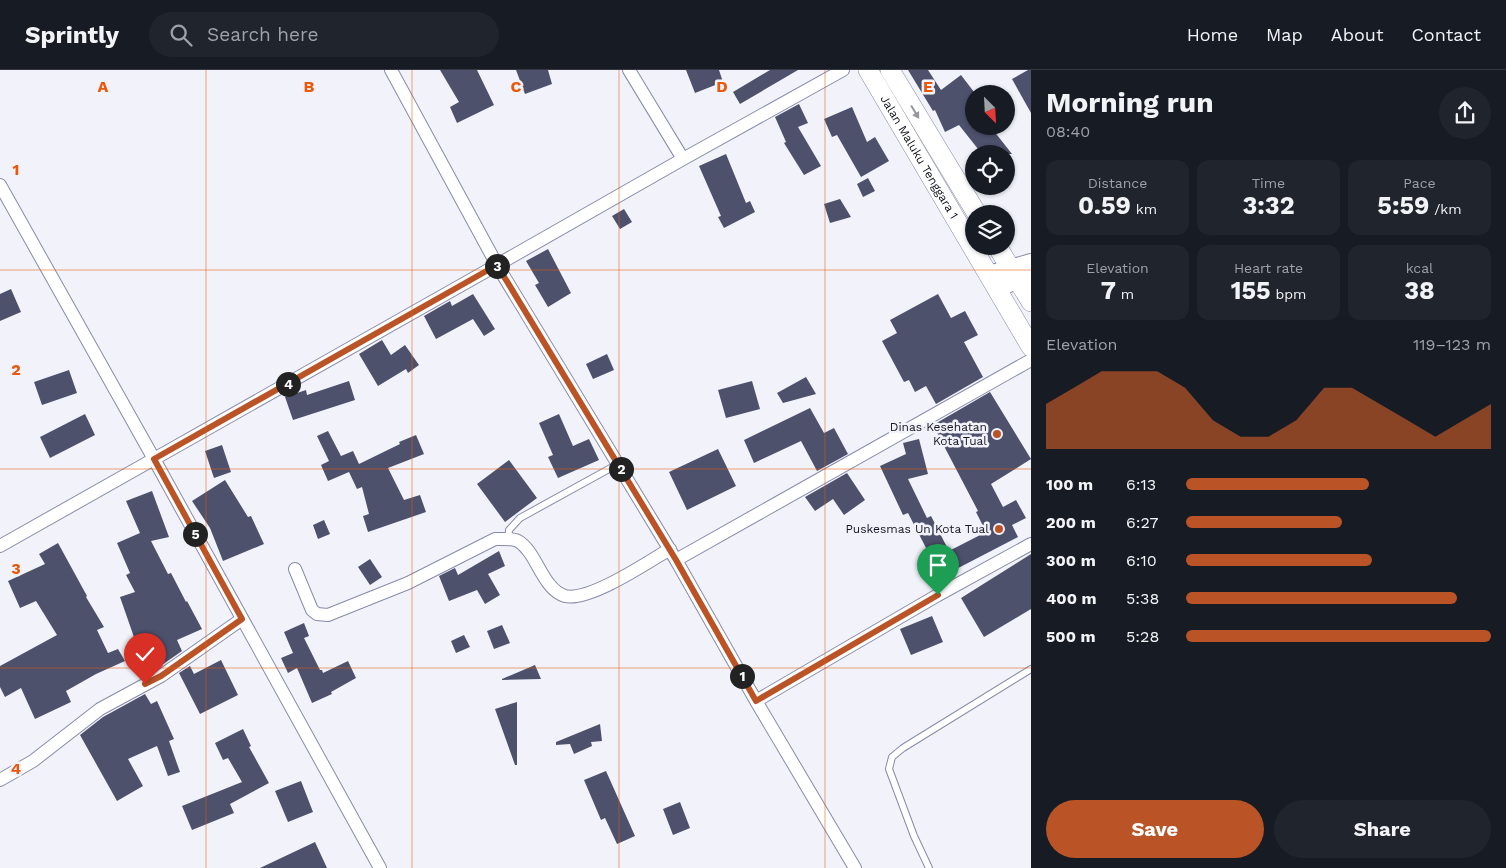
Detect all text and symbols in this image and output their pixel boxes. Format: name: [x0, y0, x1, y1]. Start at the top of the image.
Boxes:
search box: [149, 12, 499, 57]
text: Sprintly: [25, 21, 119, 49]
icon: search: [167, 21, 195, 49]
text: Search here: [207, 23, 318, 46]
text: Home: [1187, 24, 1238, 45]
text: Map: [1266, 24, 1303, 45]
text: About: [1331, 24, 1383, 45]
text: Contact: [1411, 24, 1481, 45]
text: A: [98, 77, 109, 96]
text: B: [304, 77, 315, 96]
text: C: [511, 77, 522, 96]
text: D: [716, 77, 728, 96]
text: E: [923, 77, 933, 96]
north arrow: [965, 85, 1015, 135]
map controls: [965, 85, 1015, 255]
text: Morning run: [1046, 86, 1214, 119]
button: share: [1439, 87, 1491, 139]
street label: Jalan Maluku Tenggara 1: [877, 93, 961, 221]
one-way arrow: [910, 105, 919, 118]
text: 08:40: [1046, 122, 1090, 141]
button: locate: [965, 145, 1015, 195]
text: 1: [13, 160, 19, 179]
text: Distance: [1088, 175, 1147, 191]
text: Time: [1252, 175, 1285, 191]
text: Pace: [1403, 175, 1436, 191]
text: 0.59: [1078, 191, 1131, 220]
text: 3:32: [1242, 191, 1295, 220]
text: 5:59: [1377, 191, 1429, 220]
text: km: [1131, 201, 1157, 217]
text: /km: [1429, 201, 1462, 217]
button: layers: [965, 205, 1015, 255]
pin: 3: [484, 254, 510, 278]
text: 3: [493, 258, 502, 274]
text: Elevation: [1086, 260, 1149, 276]
text: Heart rate: [1234, 260, 1303, 276]
text: kcal: [1406, 260, 1433, 276]
text: 7: [1101, 276, 1116, 305]
text: 155: [1231, 276, 1271, 305]
text: 38: [1404, 276, 1435, 305]
text: m: [1116, 286, 1134, 302]
text: bpm: [1271, 286, 1306, 302]
text: Elevation: [1046, 335, 1117, 354]
text: 119–123 m: [1413, 335, 1491, 354]
text: 2: [11, 360, 21, 379]
pin: 4: [276, 372, 300, 396]
text: 4: [284, 376, 293, 392]
place label: Dinas Kesehatan Kota Tual: [890, 420, 987, 448]
marker: Dinas Kesehatan Kota Tual: [991, 428, 1003, 440]
pin: 2: [608, 456, 634, 482]
text: 2: [617, 461, 626, 477]
text: 100 m: [1046, 475, 1093, 494]
text: 6:13: [1126, 475, 1156, 494]
text: 200 m: [1046, 513, 1096, 532]
text: 6:27: [1126, 513, 1158, 532]
pin: 5: [182, 522, 208, 546]
place label: Puskesmas Un Kota Tual: [845, 522, 989, 536]
marker: Puskesmas Un Kota Tual: [993, 523, 1005, 535]
text: 5: [191, 526, 200, 542]
pin: [917, 544, 959, 595]
icon: arrive: [924, 551, 952, 579]
text: 300 m: [1046, 551, 1096, 570]
text: 6:10: [1126, 551, 1157, 570]
text: 3: [11, 559, 21, 578]
text: 400 m: [1046, 589, 1097, 608]
text: 5:38: [1126, 589, 1159, 608]
text: 500 m: [1046, 627, 1096, 646]
text: 5:28: [1126, 627, 1159, 646]
pin: [124, 633, 166, 684]
icon: check: [131, 640, 159, 668]
pin: 1: [730, 664, 754, 688]
text: 1: [739, 668, 746, 684]
text: 4: [11, 759, 21, 778]
button: Save: [1046, 800, 1264, 858]
button: Share: [1274, 800, 1491, 858]

